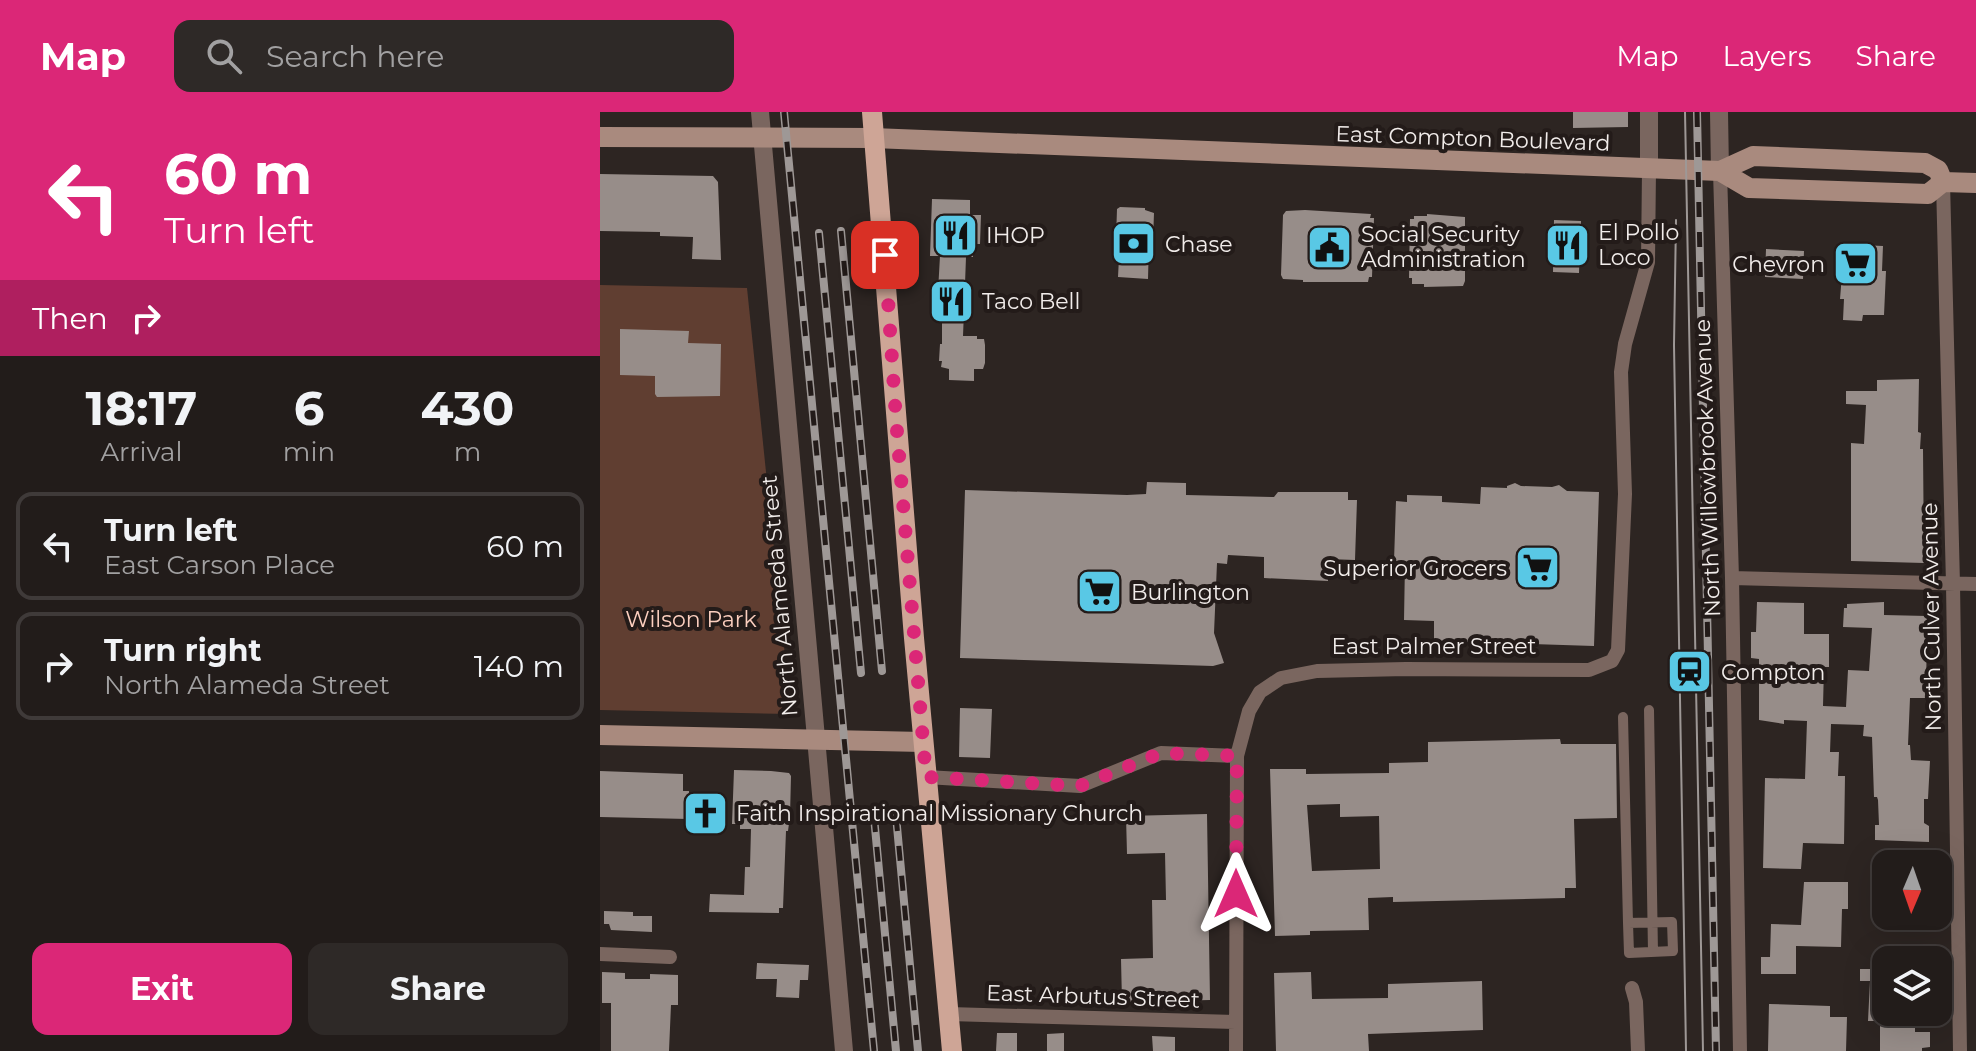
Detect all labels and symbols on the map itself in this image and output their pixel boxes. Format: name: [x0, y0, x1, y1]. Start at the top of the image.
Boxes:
street label: East Compton Boulevard: [1335, 120, 1611, 157]
restaurant icon: IHOP: [931, 211, 979, 259]
place label: El Pollo Loco: [1598, 219, 1679, 271]
bank icon: Chase: [1110, 220, 1158, 268]
pin: [851, 221, 919, 289]
place label: Social Security Administration: [1361, 221, 1526, 273]
restaurant icon: El Pollo Loco: [1543, 221, 1591, 269]
place label: IHOP: [986, 222, 1045, 249]
public building icon: Social Security Administration: [1306, 223, 1354, 271]
place label: Chase: [1165, 231, 1232, 258]
supermarket icon: Chevron: [1832, 240, 1880, 288]
place label: Chevron: [1732, 251, 1825, 278]
restaurant icon: Taco Bell: [927, 277, 975, 325]
place label: Taco Bell: [982, 288, 1080, 315]
street label: North Willowbrook Avenue: [1689, 319, 1726, 617]
street label: North Alameda Street: [756, 474, 803, 718]
street label: North Culver Avenue: [1916, 502, 1947, 732]
supermarket icon: Superior Grocers: [1514, 544, 1562, 592]
place label: Superior Grocers: [1323, 555, 1507, 582]
supermarket icon: Burlington: [1076, 568, 1124, 616]
place label: Burlington: [1131, 579, 1250, 606]
park label: Wilson Park: [625, 606, 757, 633]
street label: East Palmer Street: [1331, 633, 1537, 660]
station icon: Compton: [1666, 648, 1714, 696]
place label: Compton: [1721, 659, 1825, 686]
church icon: Faith Inspirational Missionary Church: [681, 789, 729, 837]
place label: Faith Inspirational Missionary Church: [736, 800, 1143, 827]
north arrow: [1872, 850, 1952, 930]
position arrow: [1194, 852, 1278, 936]
street label: East Arbutus Street: [986, 979, 1200, 1014]

